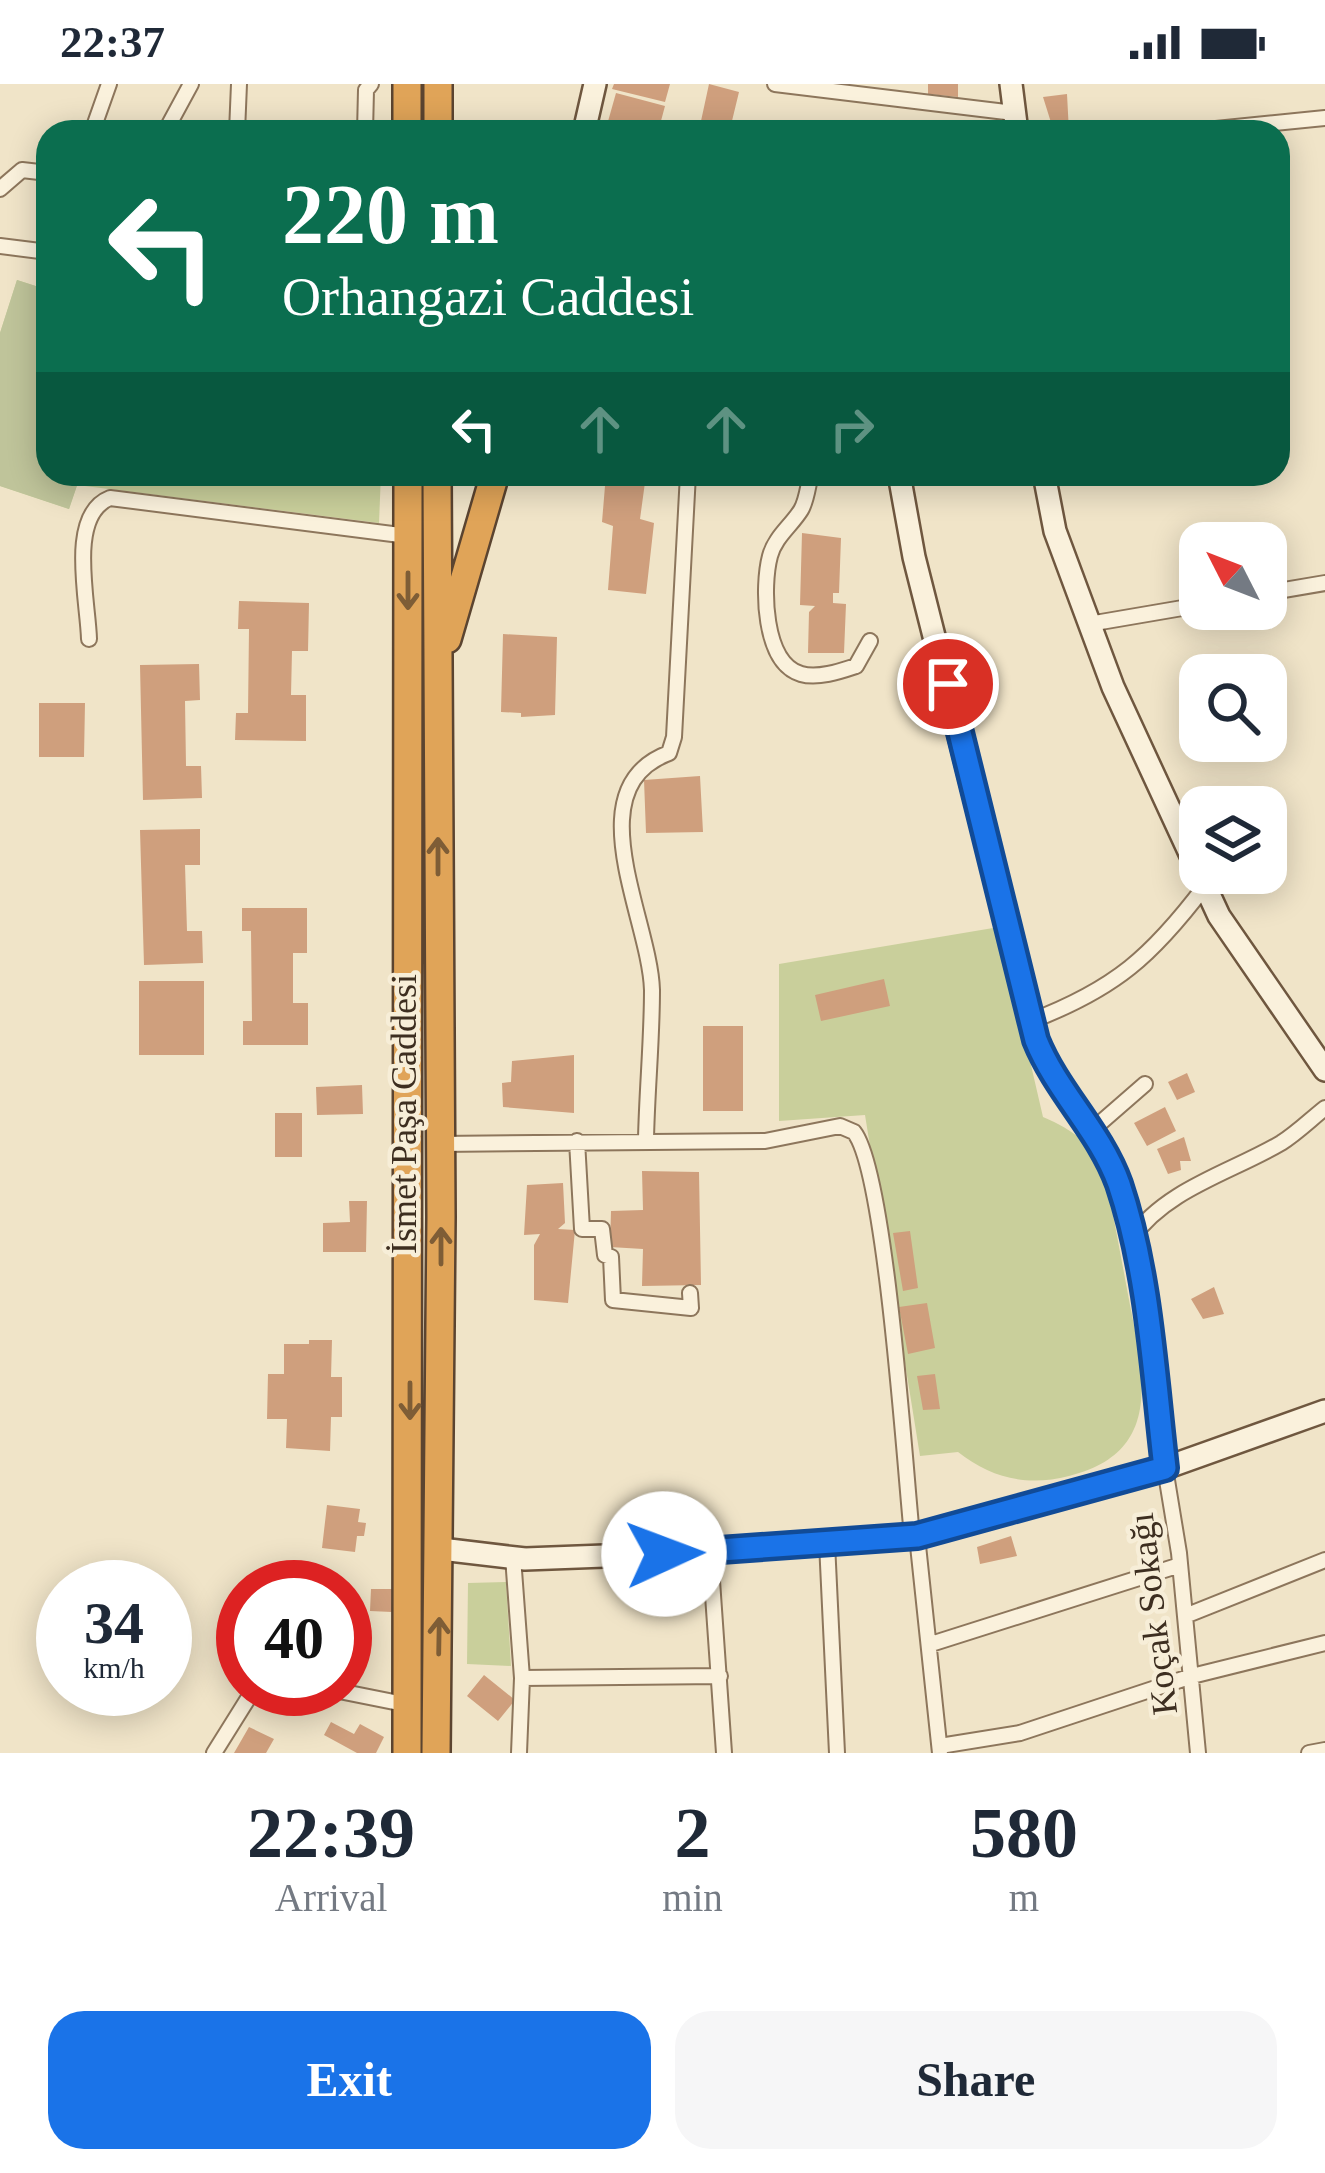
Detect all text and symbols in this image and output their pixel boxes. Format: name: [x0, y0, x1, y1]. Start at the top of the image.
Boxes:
text: 22:37: [60, 17, 165, 67]
icon: left: [84, 168, 240, 324]
text: 220 m: [282, 168, 499, 261]
text: Orhangazi Caddesi: [282, 267, 694, 327]
icon: left: [441, 396, 507, 462]
icon: ahead: [567, 396, 633, 462]
icon: ahead: [693, 396, 759, 462]
icon: right: [819, 396, 885, 462]
north arrow: [1179, 522, 1287, 630]
map controls: [1179, 522, 1287, 894]
one-way arrow: [397, 571, 419, 610]
pin: [897, 633, 999, 735]
icon: arrive: [915, 651, 981, 717]
button: search: [1179, 654, 1287, 762]
button: layers: [1179, 786, 1287, 894]
one-way arrow: [427, 837, 449, 876]
street label: İsmet Paşa Caddesi: [384, 974, 424, 1254]
one-way arrow: [430, 1227, 452, 1266]
one-way arrow: [399, 1381, 421, 1420]
position arrow: [601, 1491, 727, 1617]
street label: Koçak Sokağı: [1121, 1511, 1185, 1717]
speed limit sign: 40: [216, 1560, 372, 1716]
text: 34: [84, 1590, 144, 1656]
one-way arrow: [427, 1617, 450, 1656]
text: km/h: [83, 1651, 145, 1684]
text: 22:39: [247, 1793, 415, 1873]
text: 2: [674, 1793, 710, 1873]
text: 580: [970, 1793, 1078, 1873]
text: Arrival: [275, 1876, 387, 1919]
text: min: [662, 1876, 723, 1919]
text: m: [1009, 1876, 1039, 1919]
button: Exit: [48, 2011, 651, 2149]
button: Share: [675, 2011, 1277, 2149]

